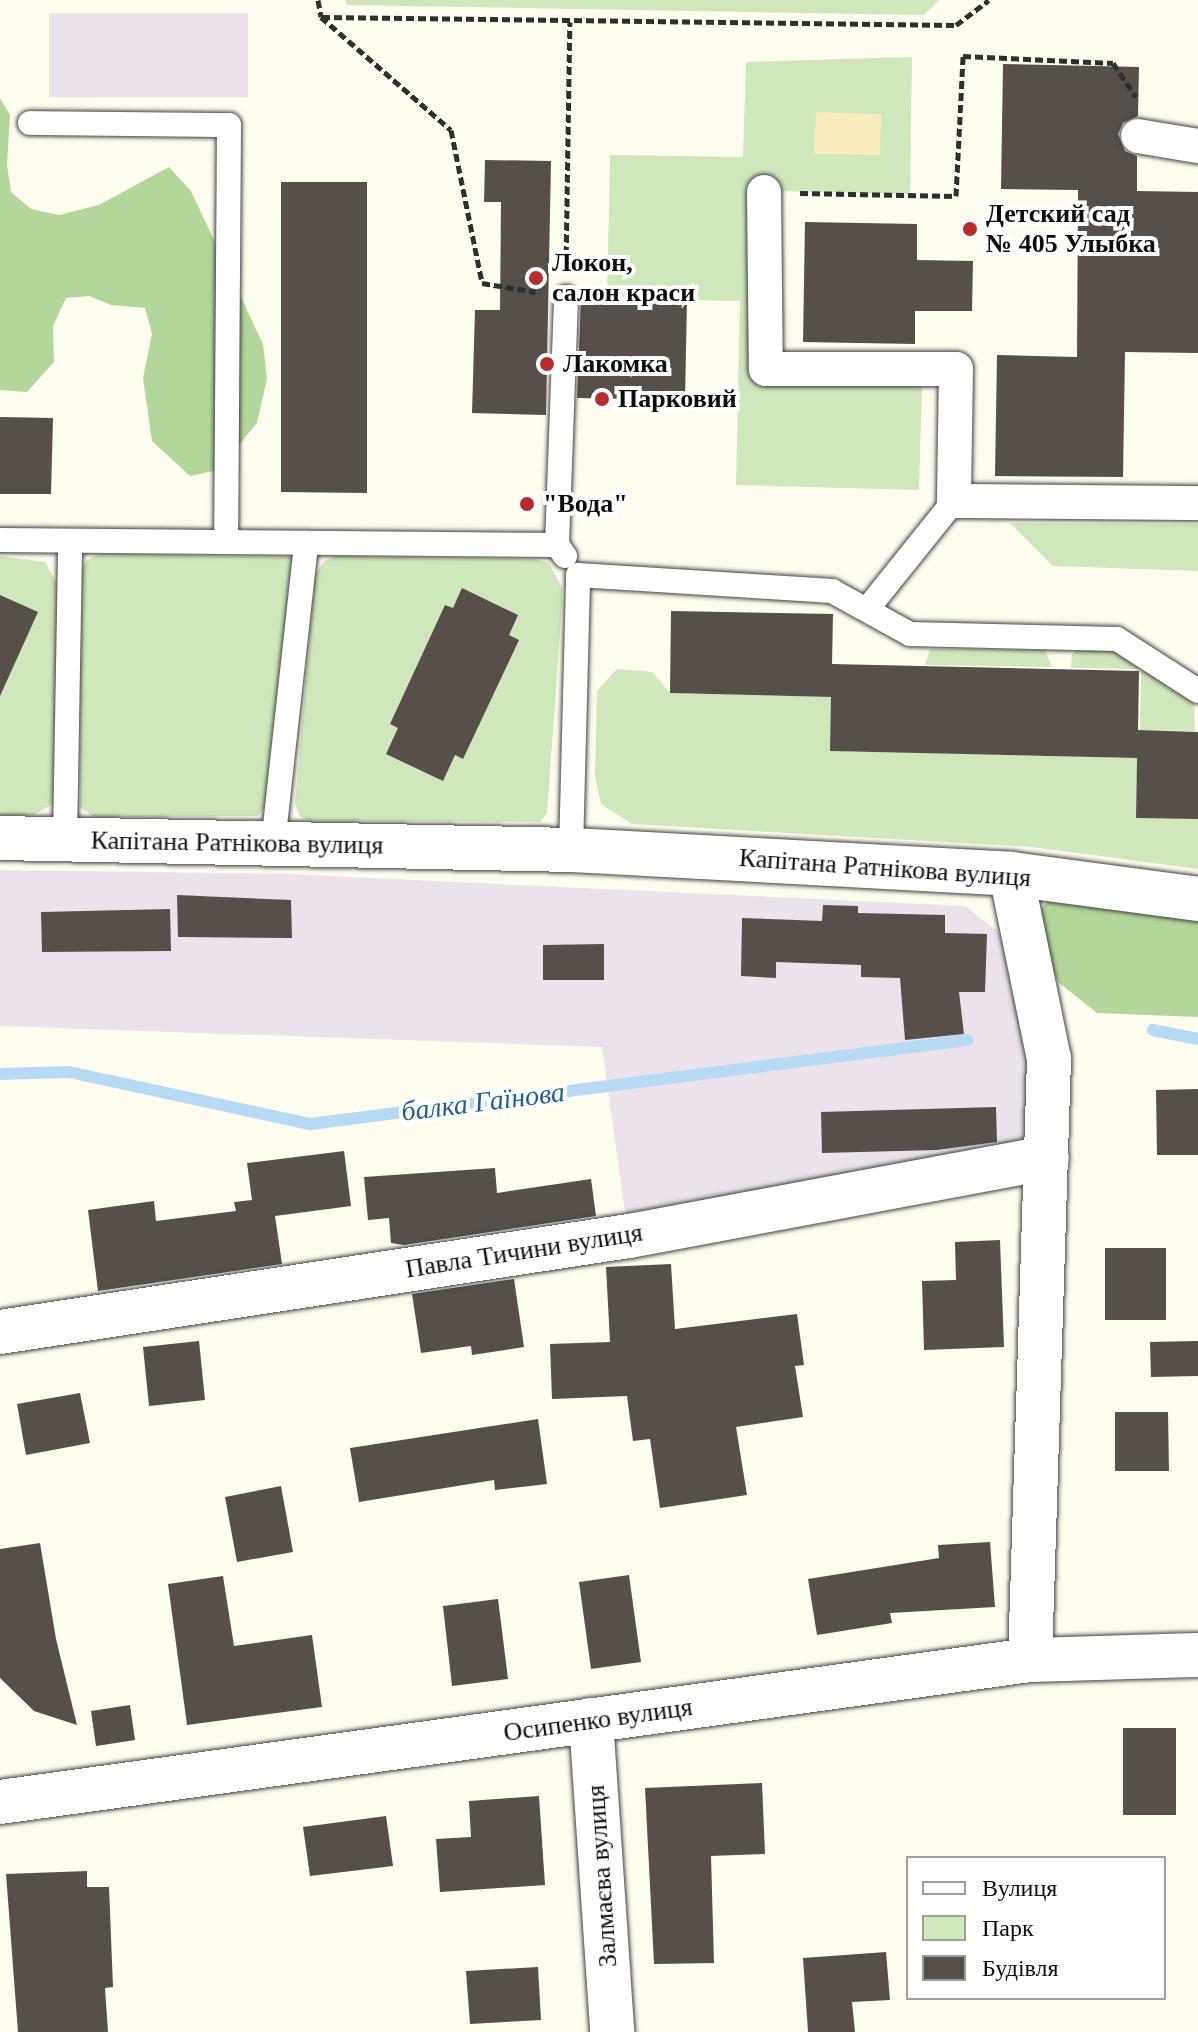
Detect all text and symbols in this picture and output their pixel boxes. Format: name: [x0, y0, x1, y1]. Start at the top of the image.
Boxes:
place label: Детский сад № 405 Улыбка: [986, 198, 1156, 260]
marker: Детский сад № 405 Улыбка: [961, 220, 979, 238]
place label: Локон, салон краси: [552, 247, 695, 308]
marker: Локон, салон краси: [527, 269, 545, 287]
place label: Лакомка: [563, 348, 668, 380]
marker: Лакомка: [538, 355, 556, 373]
place label: Парковий: [618, 383, 737, 415]
marker: Парковий: [593, 390, 611, 408]
place label: "Вода": [543, 488, 628, 520]
marker: "Вода": [518, 495, 536, 513]
street label: Капітана Ратнікова вулиця: [90, 825, 384, 861]
street label: Капітана Ратнікова вулиця: [738, 842, 1032, 894]
water label: балка Гаїнова: [399, 1075, 567, 1129]
street label: Павла Тичини вулиця: [403, 1217, 645, 1285]
street label: Осипенко вулиця: [502, 1691, 694, 1749]
street label: Залмаєва вулиця: [580, 1784, 624, 1968]
legend: [906, 1856, 1166, 2000]
text: Вулиця: [982, 1875, 1057, 1901]
text: Парк: [982, 1915, 1034, 1941]
text: Будівля: [982, 1955, 1059, 1981]

